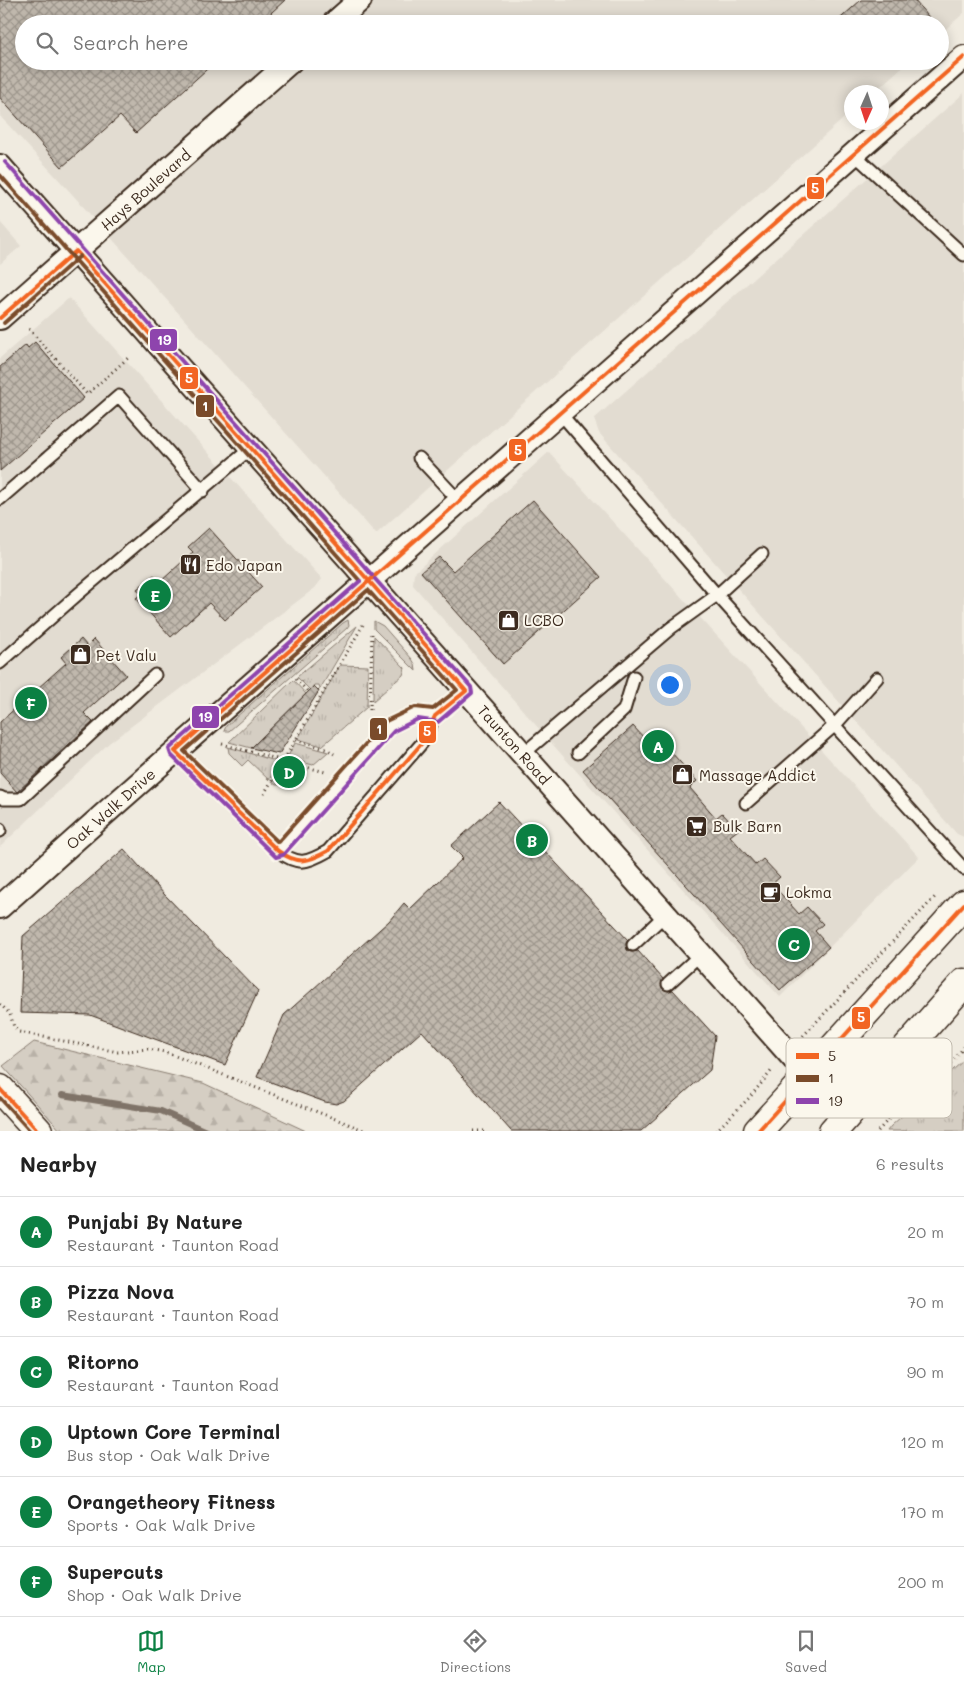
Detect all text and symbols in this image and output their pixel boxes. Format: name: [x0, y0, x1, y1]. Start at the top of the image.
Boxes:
search box: [15, 15, 949, 70]
icon: search: [33, 29, 61, 57]
text: Search here: [73, 30, 189, 55]
north arrow: [844, 85, 889, 130]
street label: Hays Boulevard: [96, 144, 195, 235]
line badge: 5: [806, 176, 825, 200]
text: 5: [811, 178, 819, 197]
line badge: 19: [149, 328, 178, 352]
text: 19: [157, 330, 172, 349]
line badge: 5: [179, 366, 199, 390]
text: 5: [185, 368, 193, 387]
line badge: 1: [195, 394, 215, 418]
text: 1: [202, 396, 208, 415]
line badge: 5: [508, 438, 527, 462]
text: 5: [514, 440, 522, 459]
restaurant icon: Edo Japan: [178, 553, 202, 577]
place label: Edo Japan: [206, 555, 282, 575]
pin: E: [139, 576, 171, 614]
shop icon: LCBO: [496, 608, 520, 632]
place label: LCBO: [524, 610, 564, 630]
shop icon: Pet Valu: [68, 643, 92, 667]
place label: Pet Valu: [96, 645, 157, 665]
your location: [657, 672, 683, 698]
pin: F: [15, 684, 47, 722]
street label: Taunton Road: [473, 700, 555, 789]
line badge: 19: [191, 705, 220, 729]
text: 19: [198, 707, 213, 726]
line badge: 1: [369, 717, 388, 741]
text: 1: [376, 719, 382, 738]
line badge: 5: [418, 720, 437, 744]
text: 5: [423, 721, 431, 740]
pin: A: [642, 727, 674, 765]
pin: D: [273, 753, 305, 791]
shop icon: Massage Addict: [671, 763, 695, 787]
street label: Oak Walk Drive: [62, 764, 159, 853]
place label: Massage Addict: [699, 765, 816, 785]
supermarket icon: Bulk Barn: [685, 814, 709, 838]
place label: Bulk Barn: [713, 816, 782, 836]
pin: B: [516, 821, 548, 859]
cafe icon: Lokma: [758, 880, 782, 904]
place label: Lokma: [786, 882, 832, 902]
pin: C: [778, 925, 810, 963]
line badge: 5: [851, 1006, 871, 1030]
text: 5: [857, 1007, 865, 1026]
legend: [786, 1038, 952, 1118]
text: 5: [828, 1046, 836, 1065]
text: 1: [828, 1068, 834, 1087]
text: 19: [828, 1091, 843, 1110]
text: Nearby: [20, 1150, 97, 1177]
text: 6 results: [876, 1153, 944, 1174]
text: Punjabi By Nature: [67, 1209, 243, 1234]
text: A: [30, 1221, 42, 1242]
text: 20 m: [907, 1221, 944, 1242]
text: Restaurant · Taunton Road: [67, 1234, 279, 1255]
text: Pizza Nova: [67, 1279, 174, 1304]
text: B: [31, 1291, 41, 1312]
text: 70 m: [907, 1291, 944, 1312]
text: Restaurant · Taunton Road: [67, 1304, 279, 1325]
text: Ritorno: [67, 1349, 139, 1374]
text: C: [30, 1361, 42, 1382]
text: 90 m: [907, 1361, 944, 1382]
text: Restaurant · Taunton Road: [67, 1374, 279, 1395]
text: Uptown Core Terminal: [67, 1419, 280, 1444]
text: D: [30, 1431, 42, 1452]
text: 120 m: [900, 1431, 944, 1452]
text: Bus stop · Oak Walk Drive: [67, 1444, 270, 1465]
text: Orangetheory Fitness: [67, 1489, 275, 1514]
text: E: [31, 1501, 41, 1522]
text: 170 m: [900, 1501, 944, 1522]
text: Sports · Oak Walk Drive: [67, 1514, 256, 1535]
text: Supercuts: [67, 1559, 163, 1584]
text: F: [31, 1571, 41, 1592]
text: 200 m: [897, 1571, 944, 1592]
text: Shop · Oak Walk Drive: [67, 1584, 242, 1605]
tab: Map: [137, 1627, 166, 1676]
tab: Directions: [440, 1627, 511, 1676]
tab: Saved: [785, 1627, 827, 1676]

